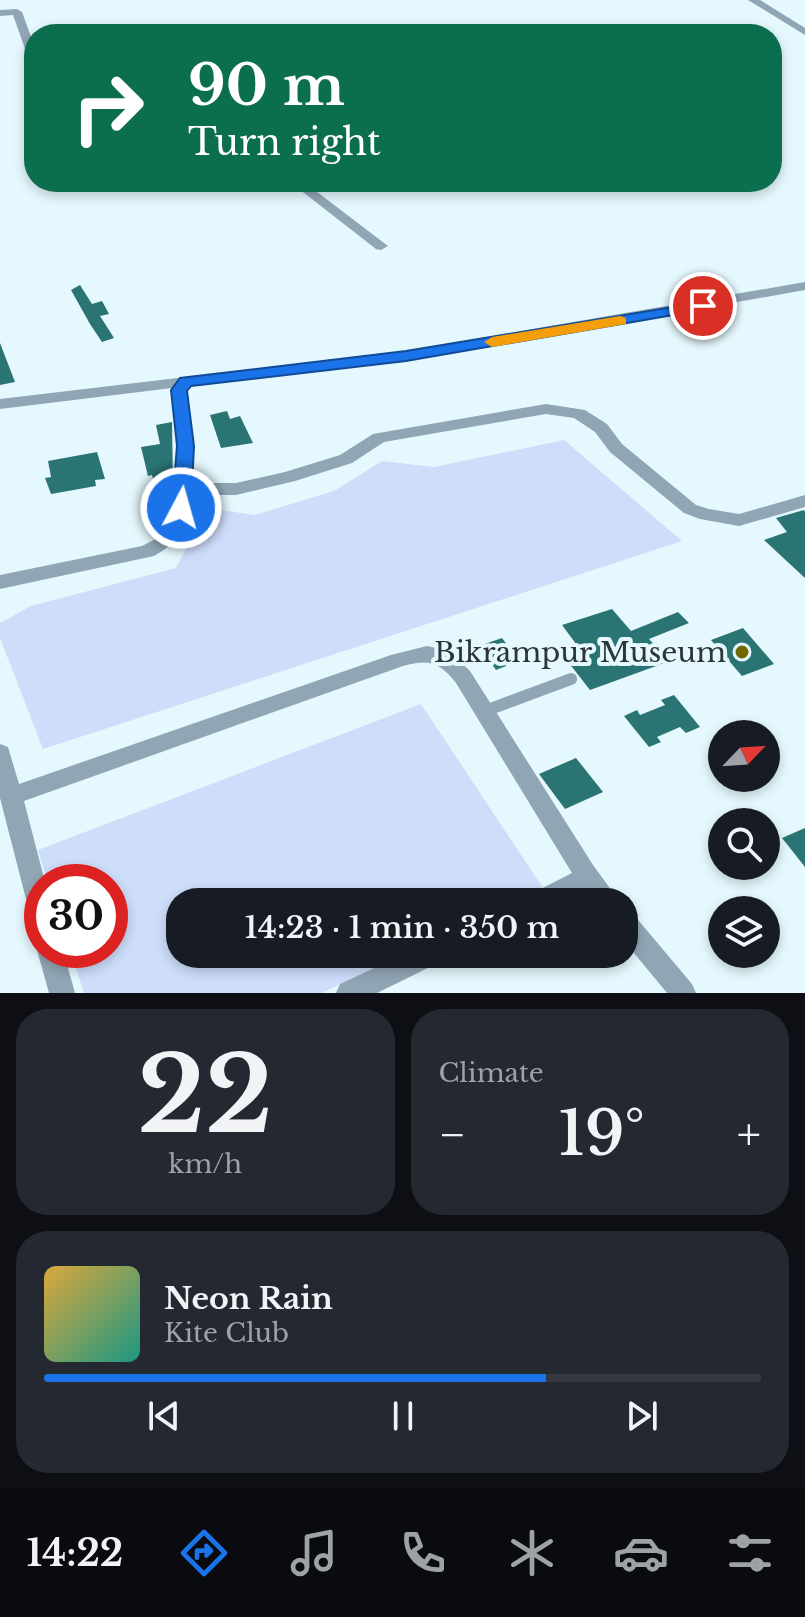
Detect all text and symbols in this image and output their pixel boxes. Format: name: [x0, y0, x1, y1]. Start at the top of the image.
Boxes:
text: 90 m: [188, 51, 345, 120]
icon: right: [56, 56, 160, 160]
text: Turn right: [188, 120, 381, 165]
pin: [669, 272, 737, 340]
icon: arrive: [681, 284, 725, 328]
position arrow: [139, 466, 223, 550]
place label: Bikrampur Museum: [434, 635, 726, 670]
marker: Bikrampur Museum: [733, 643, 751, 661]
north arrow: [708, 720, 780, 792]
map controls: [708, 720, 780, 968]
button: search: [708, 808, 780, 880]
speed limit sign: 30: [24, 864, 128, 968]
button: layers: [708, 896, 780, 968]
text: 14:23 · 1 min · 350 m: [245, 909, 559, 946]
text: 22: [138, 1031, 273, 1160]
text: Climate: [439, 1057, 544, 1089]
text: 19°: [558, 1097, 645, 1171]
text: −: [439, 1107, 466, 1162]
text: +: [737, 1107, 761, 1162]
text: km/h: [168, 1148, 242, 1180]
text: Neon Rain: [164, 1280, 333, 1317]
text: Kite Club: [164, 1317, 289, 1349]
icon: previous: [142, 1394, 186, 1438]
icon: pause: [381, 1394, 425, 1438]
icon: next: [620, 1394, 664, 1438]
icon: directions: [176, 1525, 232, 1581]
icon: music: [286, 1525, 342, 1581]
icon: phone: [395, 1525, 451, 1581]
icon: climate: [504, 1525, 560, 1581]
icon: car: [613, 1525, 669, 1581]
icon: filters: [722, 1525, 778, 1581]
text: 14:22: [27, 1531, 123, 1576]

